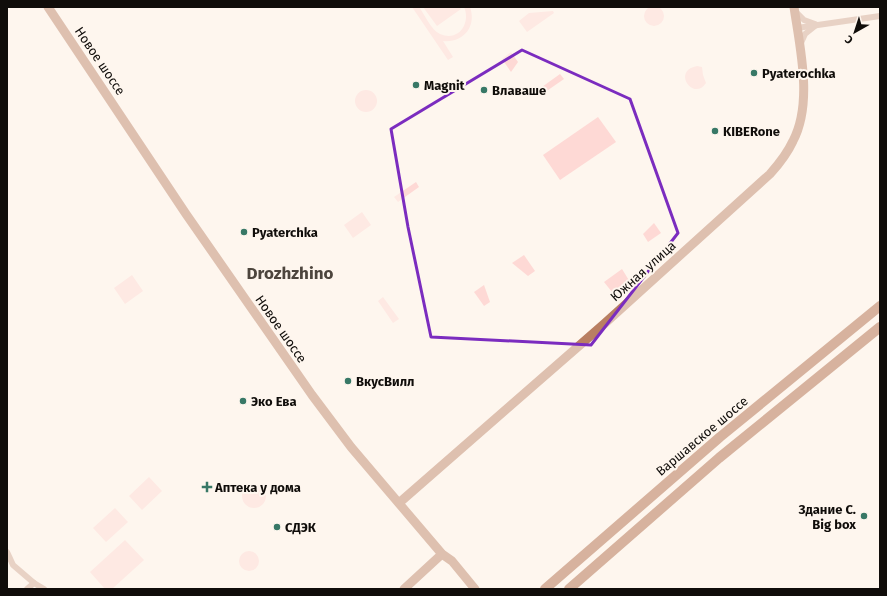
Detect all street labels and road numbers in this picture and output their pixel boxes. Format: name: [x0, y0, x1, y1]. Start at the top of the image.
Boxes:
street label: Новое шоссе: [72, 24, 128, 98]
street label: Южная улица: [607, 238, 679, 304]
street label: Новое шоссе: [252, 292, 310, 366]
street label: Варшавское шоссе: [653, 393, 751, 479]

